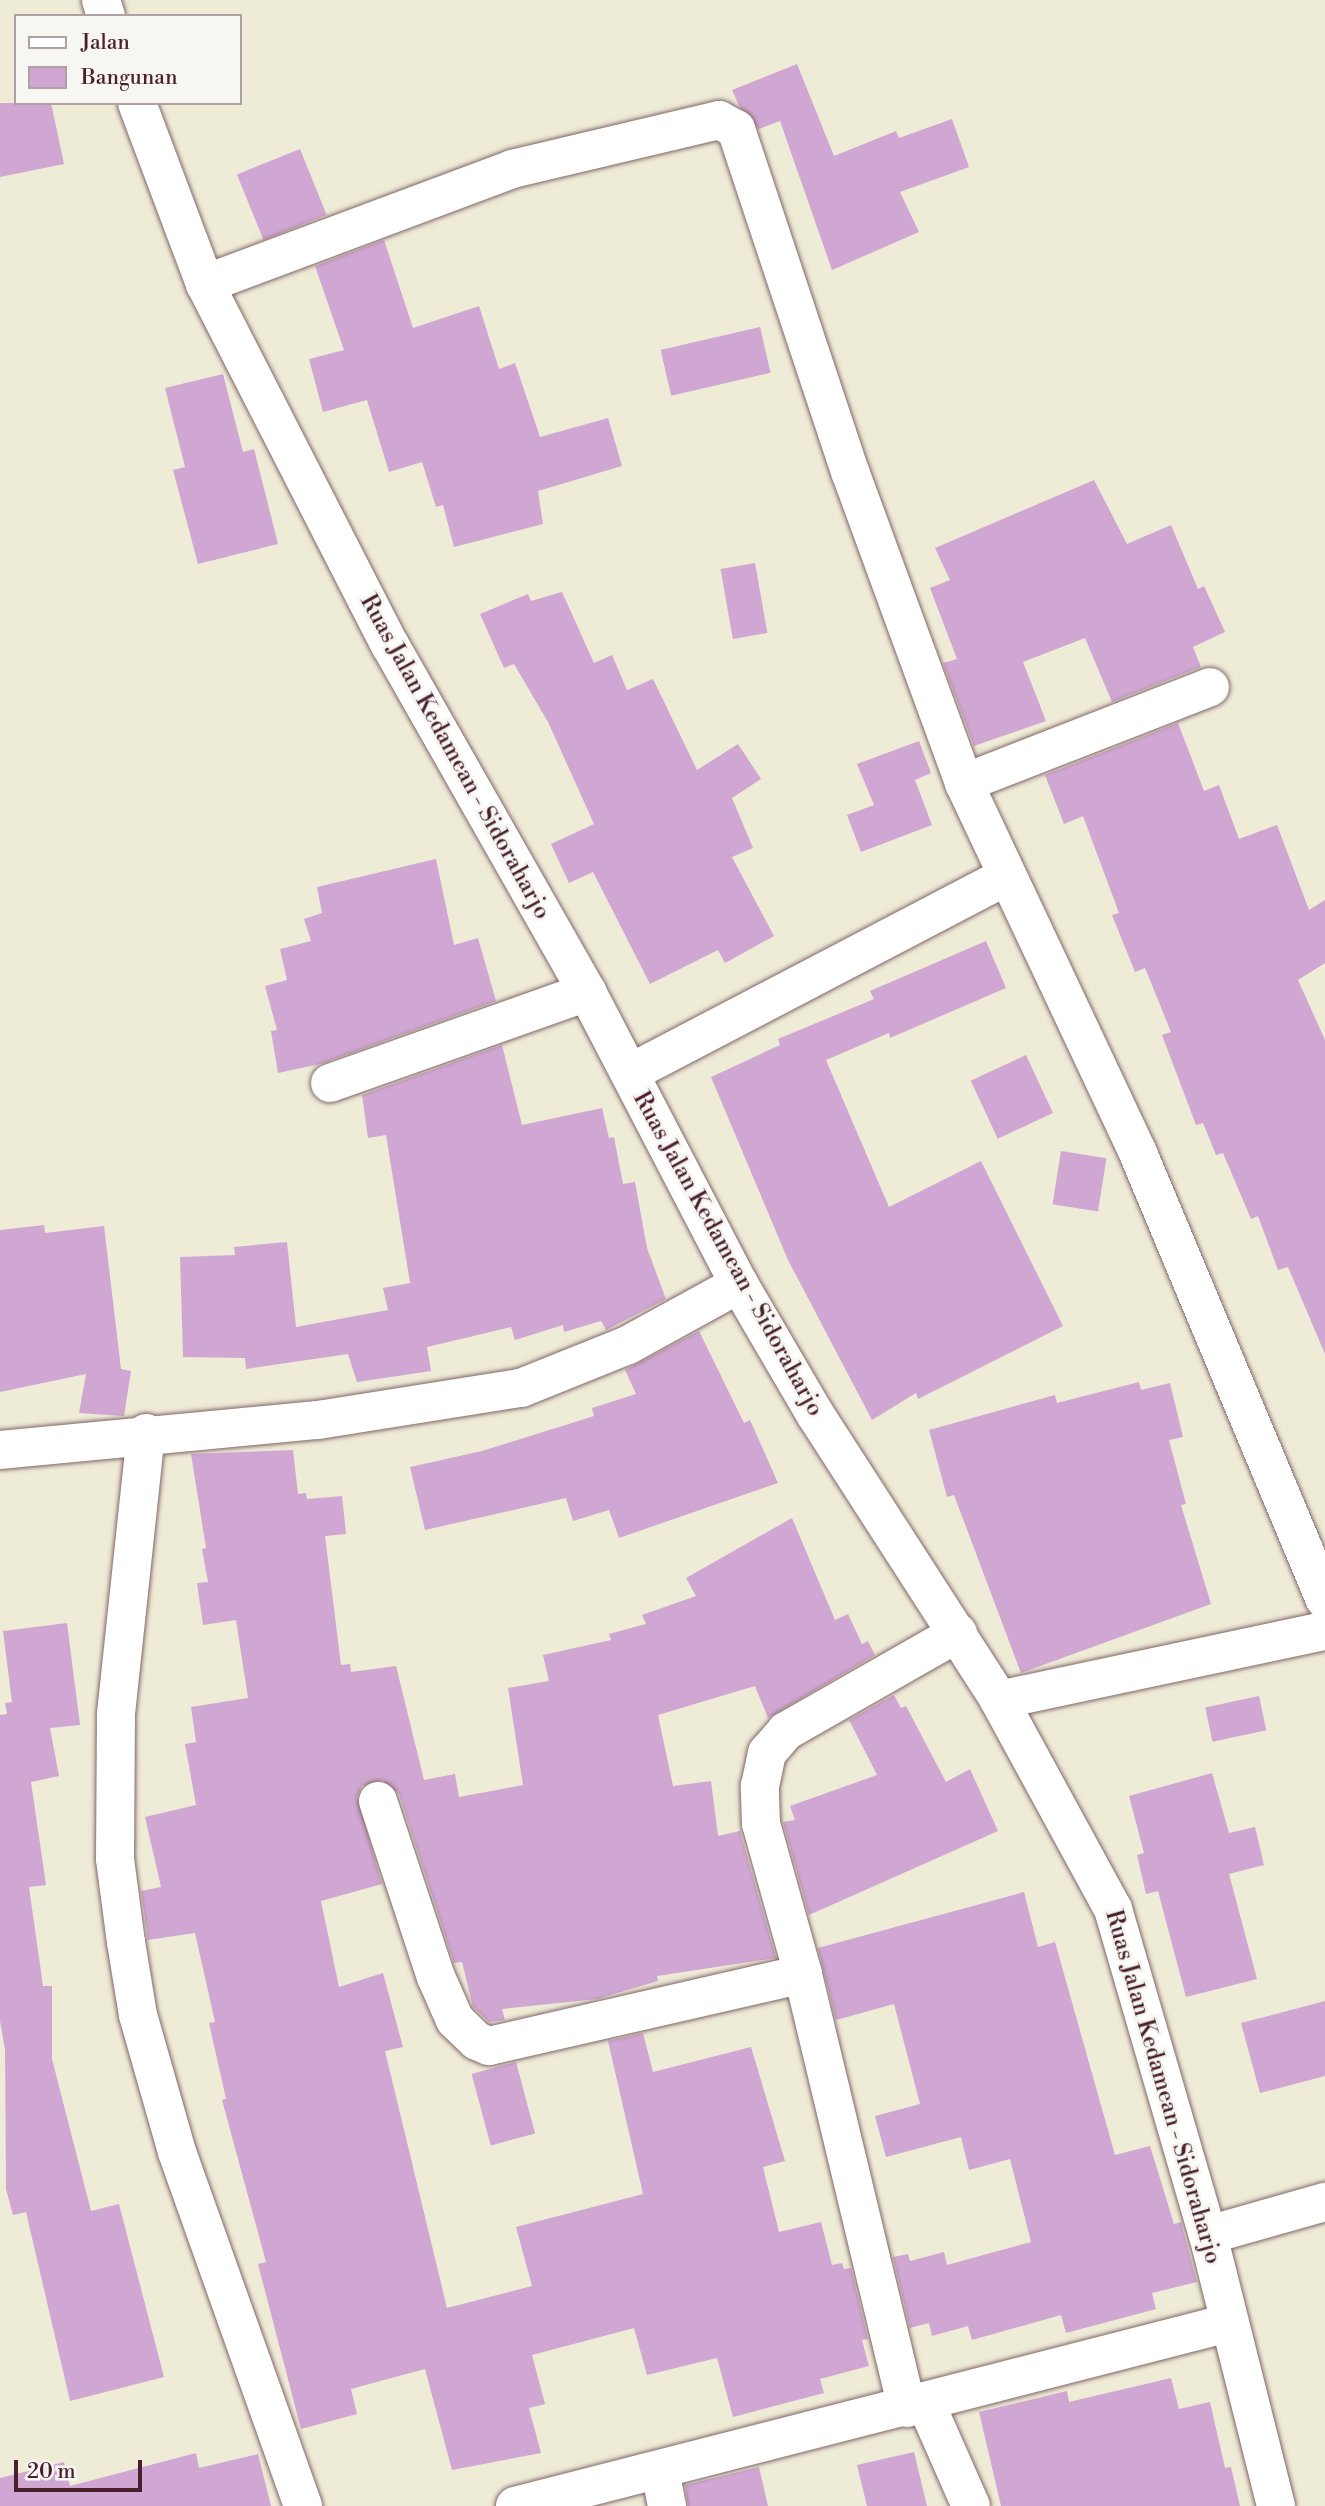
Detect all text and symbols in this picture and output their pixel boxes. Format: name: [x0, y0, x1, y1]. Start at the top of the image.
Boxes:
legend: [14, 14, 242, 105]
text: Jalan: [81, 30, 130, 56]
text: Bangunan: [81, 65, 177, 91]
street label: Ruas Jalan Kedamean - Sidoraharjo: [354, 590, 556, 924]
street label: Ruas Jalan Kedamean - Sidoraharjo: [627, 1087, 829, 1421]
street label: Ruas Jalan Kedamean - Sidoraharjo: [1099, 1907, 1227, 2267]
scale bar: [18, 2446, 145, 2490]
text: 20 m: [27, 2459, 76, 2485]

